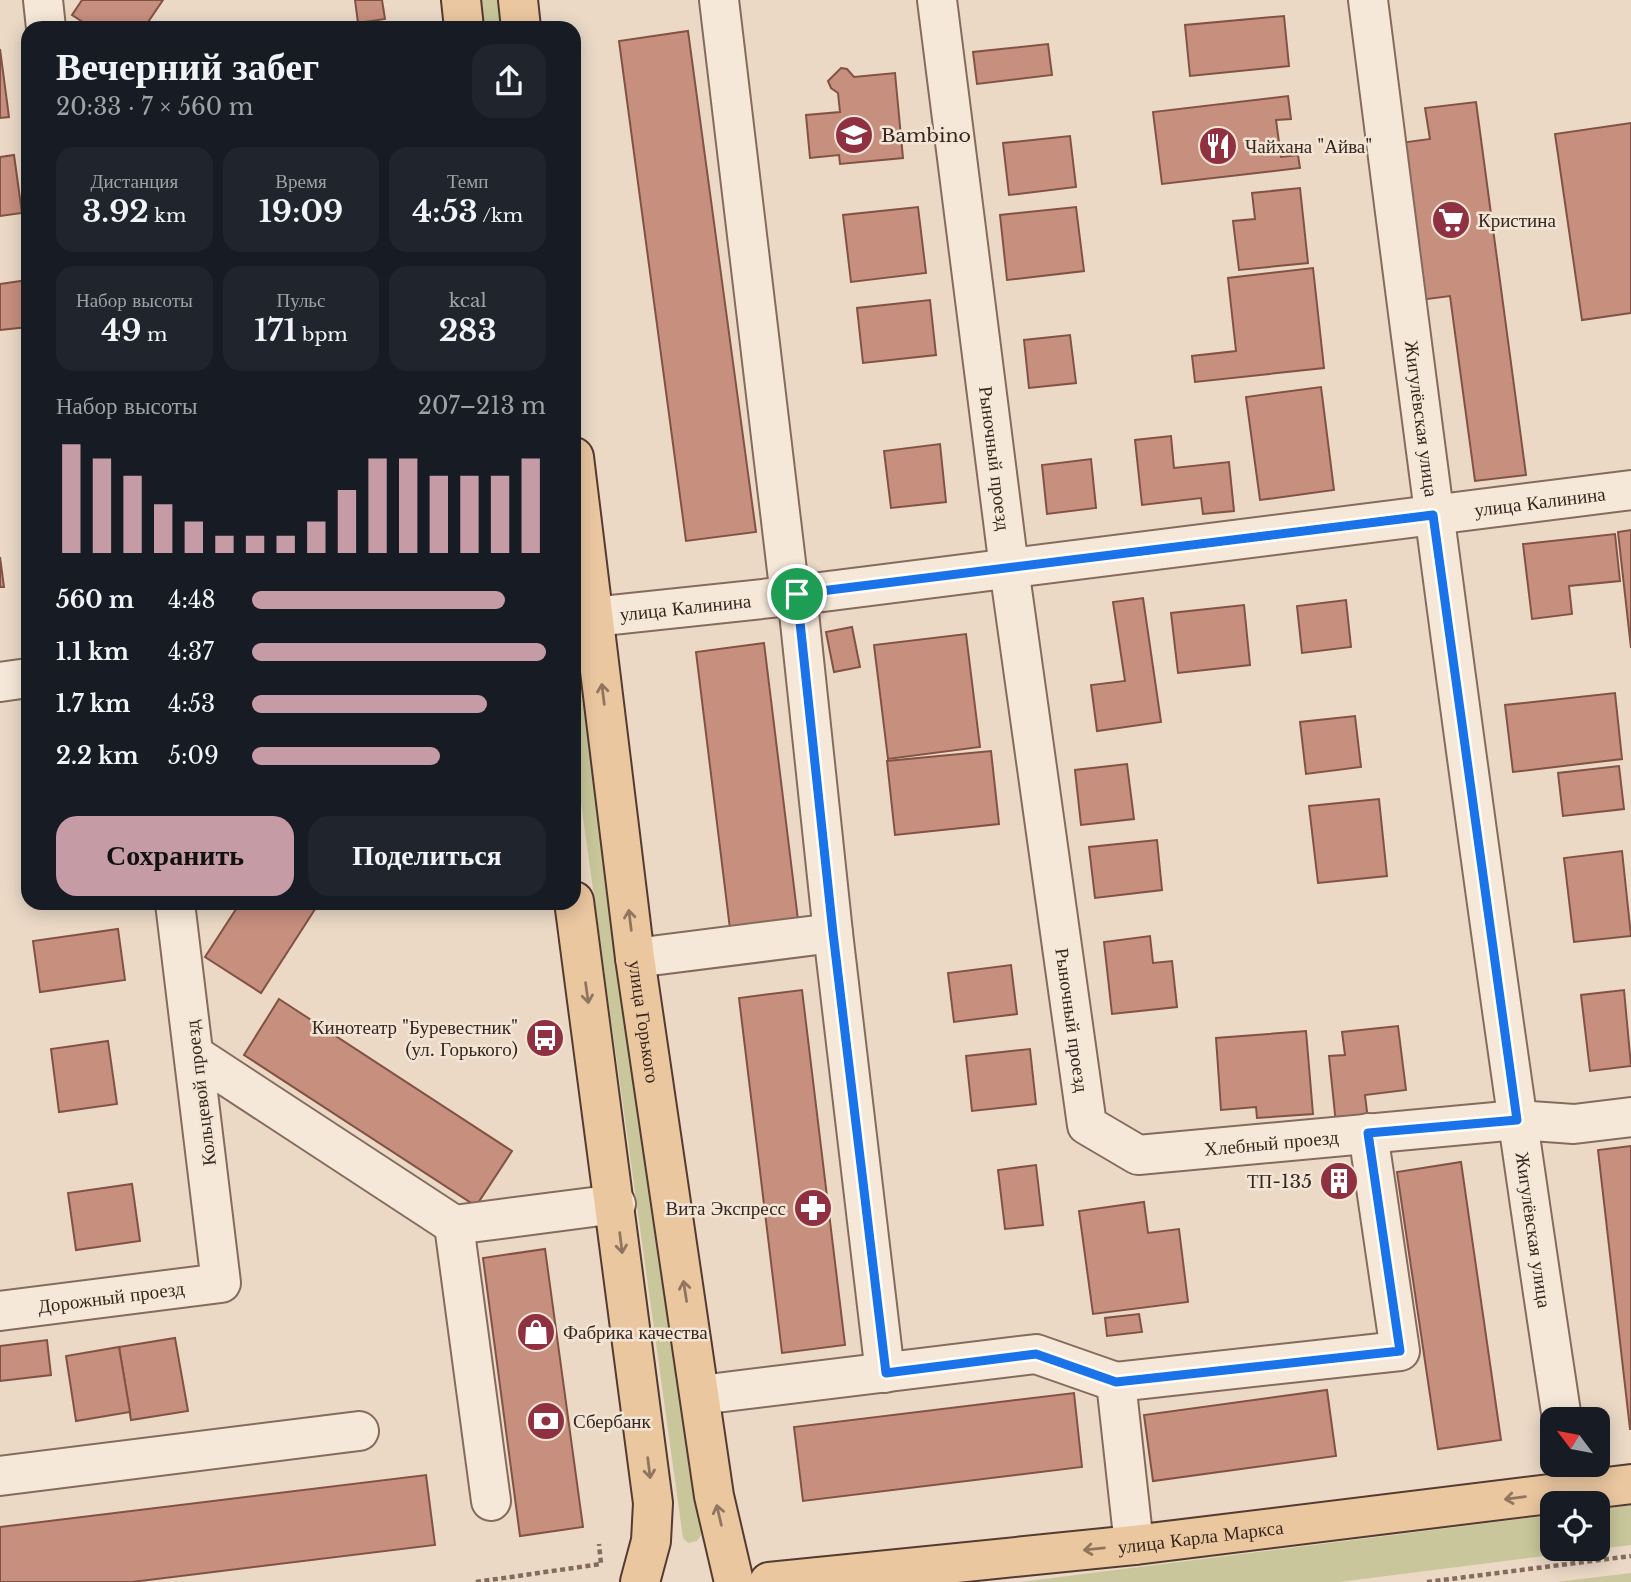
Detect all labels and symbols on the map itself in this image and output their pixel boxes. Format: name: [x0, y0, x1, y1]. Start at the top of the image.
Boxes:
school or university icon: Bambino: [833, 114, 875, 156]
place label: Bambino: [881, 124, 971, 147]
restaurant icon: Чайхана "Айва": [1197, 125, 1239, 167]
place label: Чайхана "Айва": [1245, 135, 1372, 158]
supermarket icon: Кристина: [1430, 199, 1472, 241]
place label: Кристина: [1478, 209, 1556, 232]
street label: Жигулёвская улица: [1400, 339, 1443, 499]
street label: Рыночный проезд: [974, 385, 1015, 532]
street label: улица Калинина: [1473, 482, 1607, 522]
pin: [767, 564, 827, 624]
street label: улица Калинина: [619, 589, 753, 626]
one-way arrow: [596, 683, 609, 706]
one-way arrow: [624, 909, 637, 932]
street label: Рыночный проезд: [1050, 946, 1093, 1094]
street label: улица Горького: [623, 959, 664, 1085]
one-way arrow: [580, 981, 593, 1004]
place label: Кинотеатр "Буревестник" (ул. Горького): [312, 1016, 518, 1061]
bus stop icon: Кинотеатр "Буревестник" (ул. Горького): [524, 1017, 566, 1059]
street label: Кольцевой проезд: [180, 1018, 221, 1167]
street label: Хлебный проезд: [1203, 1126, 1340, 1161]
street label: Жигулёвская улица: [1510, 1150, 1556, 1310]
building icon: ТП-135: [1318, 1160, 1360, 1202]
place label: ТП-135: [1247, 1170, 1312, 1193]
pharmacy icon: Вита Экспресс: [792, 1187, 834, 1229]
place label: Вита Экспресс: [666, 1197, 786, 1220]
one-way arrow: [614, 1231, 627, 1253]
street label: Дорожный проезд: [37, 1277, 186, 1318]
one-way arrow: [678, 1280, 691, 1302]
shop icon: Фабрика качества: [515, 1311, 557, 1353]
place label: Фабрика качества: [563, 1321, 708, 1344]
bank icon: Сбербанк: [525, 1400, 567, 1442]
north arrow: [1540, 1407, 1610, 1477]
place label: Сбербанк: [573, 1410, 652, 1433]
one-way arrow: [642, 1456, 655, 1479]
one-way arrow: [1504, 1492, 1526, 1505]
one-way arrow: [711, 1505, 724, 1527]
street label: улица Карла Маркса: [1117, 1516, 1285, 1559]
one-way arrow: [1083, 1543, 1106, 1556]

